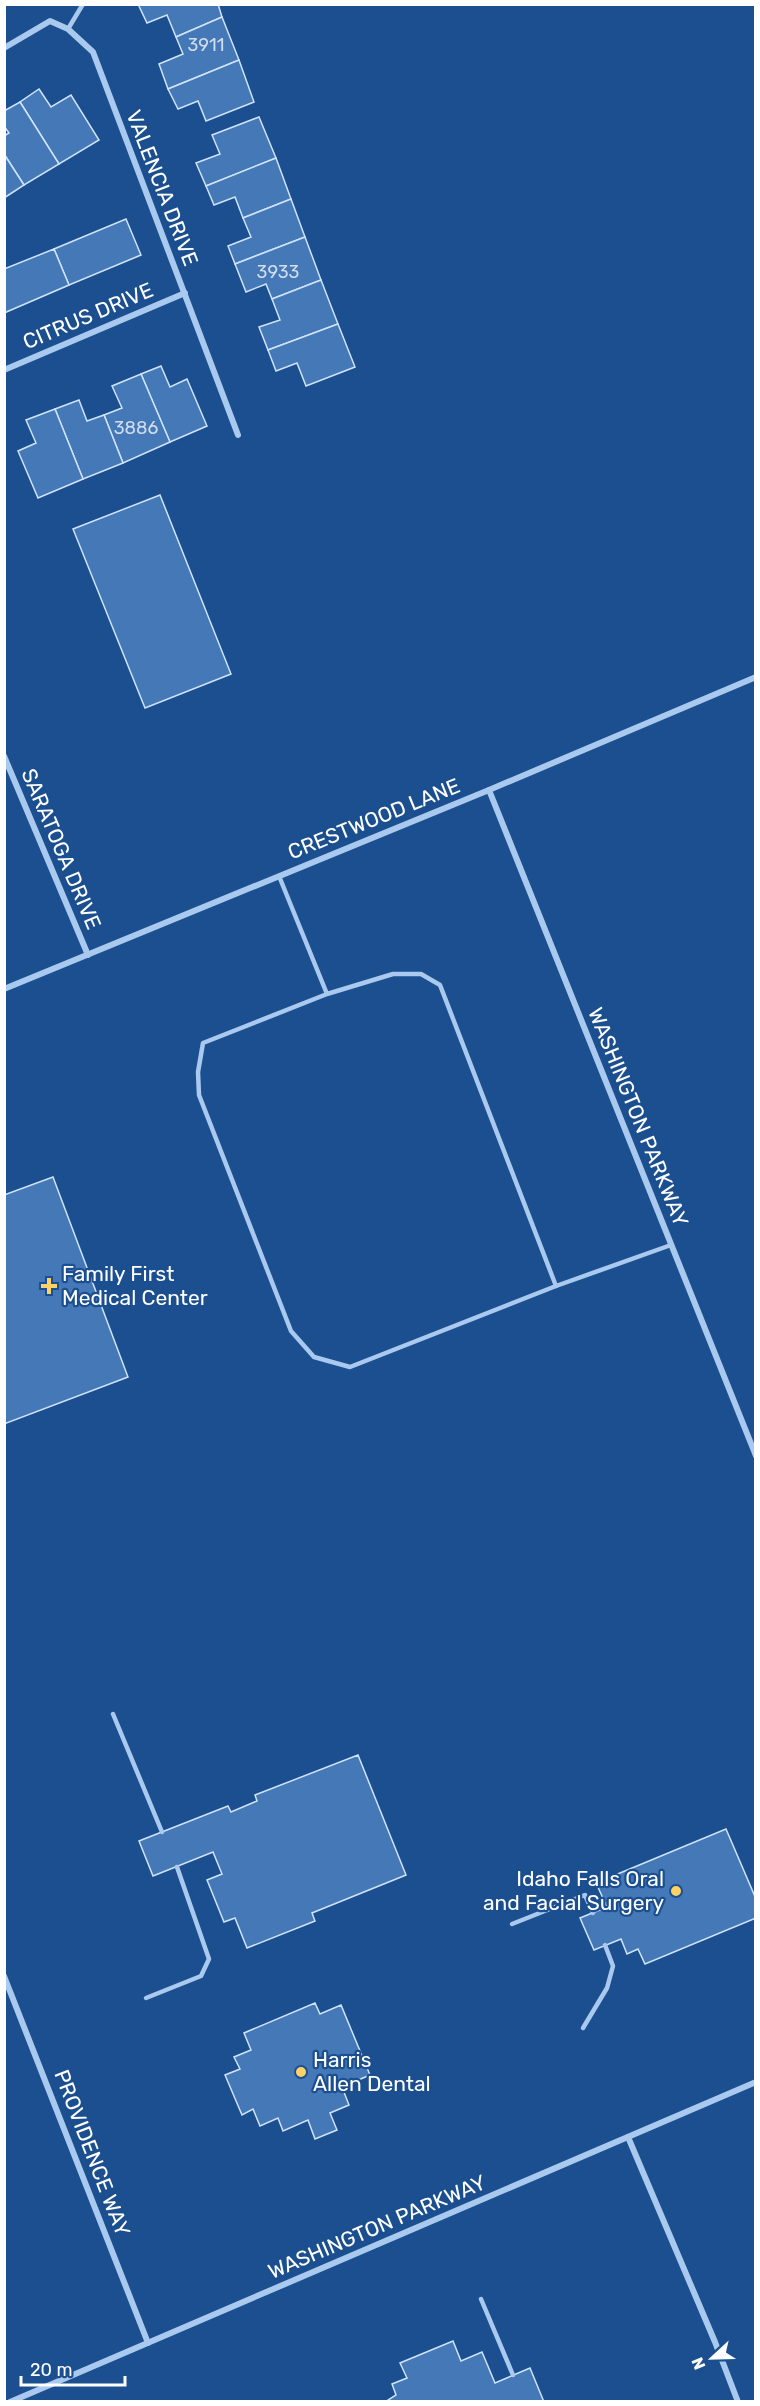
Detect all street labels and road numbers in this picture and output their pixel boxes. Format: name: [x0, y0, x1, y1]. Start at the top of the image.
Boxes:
street label: VALENCIA DRIVE: [121, 106, 204, 269]
street label: CITRUS DRIVE: [19, 277, 157, 354]
street label: SARATOGA DRIVE: [16, 765, 107, 933]
street label: CRESTWOOD LANE: [284, 773, 464, 864]
street label: WASHINGTON PARKWAY: [583, 1004, 694, 1230]
street label: PROVIDENCE WAY: [49, 2066, 136, 2240]
street label: WASHINGTON PARKWAY: [264, 2169, 489, 2284]

